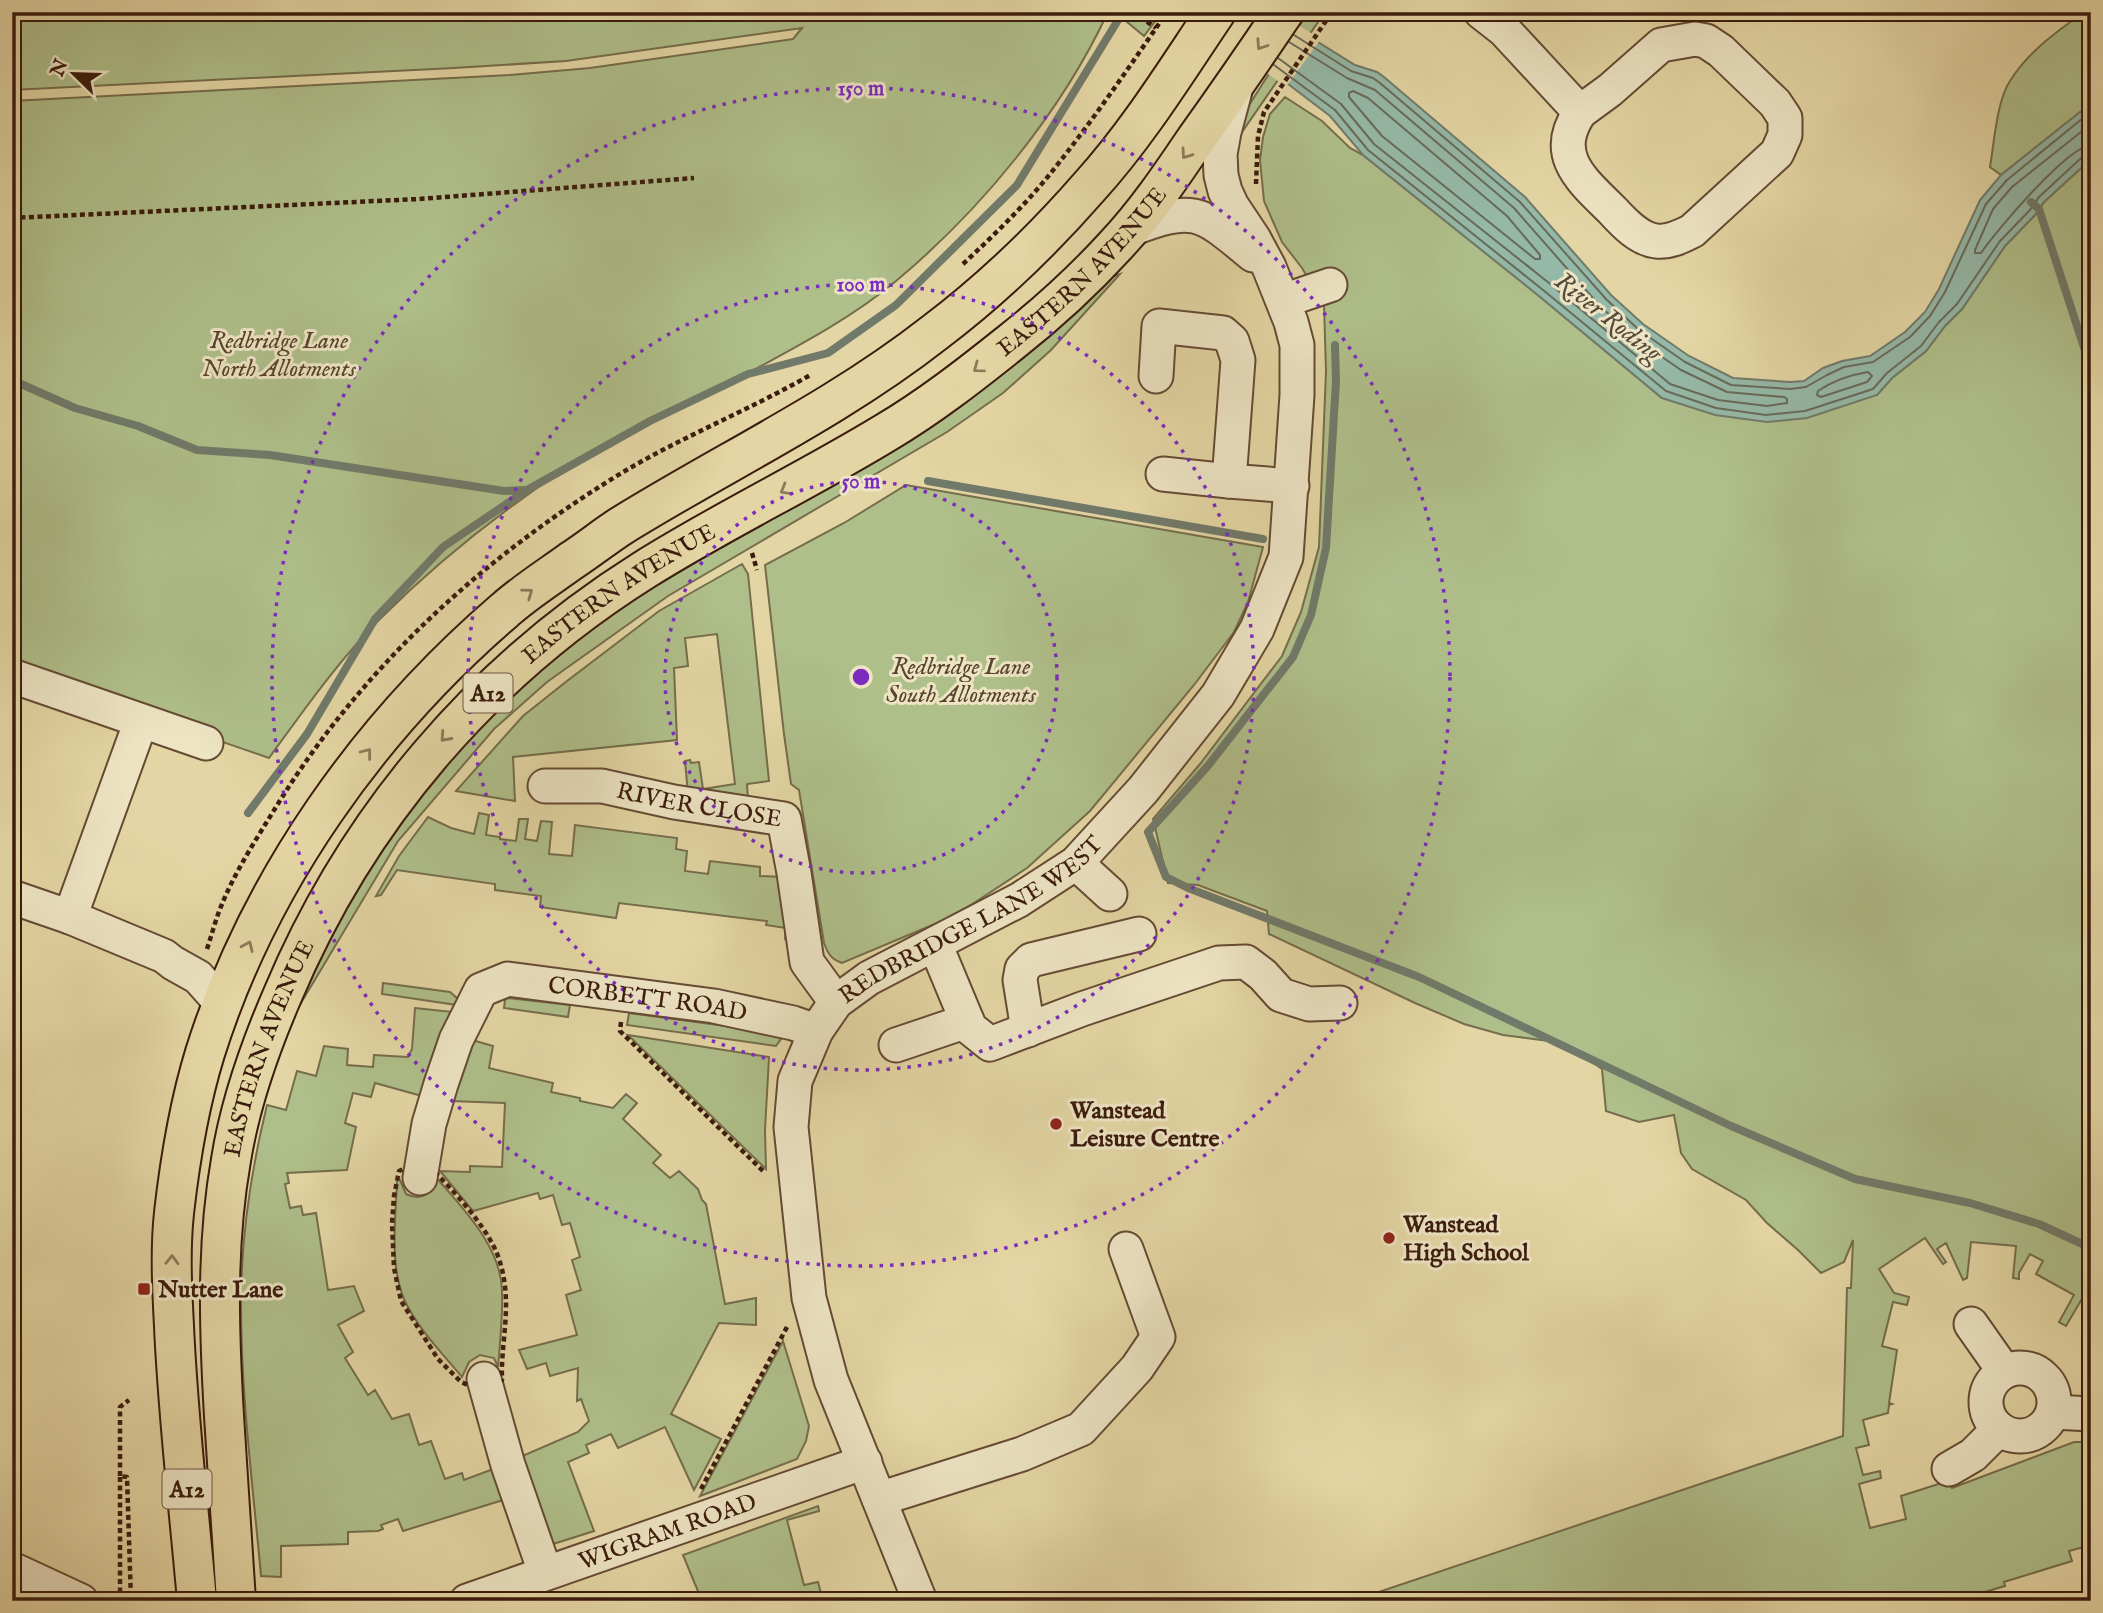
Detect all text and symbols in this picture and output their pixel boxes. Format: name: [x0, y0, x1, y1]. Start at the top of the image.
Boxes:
one-way arrow: [1257, 37, 1270, 50]
north arrow: [38, 38, 108, 108]
text: N: [46, 55, 75, 81]
text: 150 m: [838, 76, 885, 103]
one-way arrow: [1182, 146, 1194, 159]
street label: EASTERN AVENUE: [991, 181, 1175, 364]
water label: River Roding: [1547, 265, 1669, 371]
text: 100 m: [836, 272, 886, 299]
park label: Redbridge Lane North Allotments: [202, 326, 357, 385]
one-way arrow: [973, 360, 985, 373]
text: 50 m: [842, 469, 881, 496]
one-way arrow: [780, 482, 793, 495]
street label: EASTERN AVENUE: [516, 517, 721, 671]
one-way arrow: [520, 589, 532, 601]
park label: Redbridge Lane South Allotments: [886, 652, 1037, 711]
centre of rings: [849, 665, 873, 689]
road number: A12: [463, 674, 512, 712]
one-way arrow: [441, 729, 453, 742]
one-way arrow: [358, 748, 371, 761]
street label: RIVER CLOSE: [613, 776, 784, 835]
street label: REDBRIDGE LANE WEST: [833, 829, 1111, 1012]
street label: EASTERN AVENUE: [218, 935, 322, 1160]
one-way arrow: [240, 941, 254, 953]
street label: CORBETT ROAD: [546, 970, 750, 1030]
place label: Wanstead Leisure Centre: [1069, 1096, 1220, 1155]
marker: Wanstead Leisure Centre: [1048, 1116, 1064, 1132]
place label: Wanstead High School: [1402, 1210, 1529, 1269]
marker: Wanstead High School: [1381, 1230, 1397, 1246]
one-way arrow: [165, 1254, 180, 1265]
place label: Nutter Lane: [157, 1275, 283, 1306]
marker: Nutter Lane: [136, 1281, 152, 1297]
road number: A12: [162, 1470, 212, 1508]
street label: WIGRAM ROAD: [574, 1487, 761, 1578]

